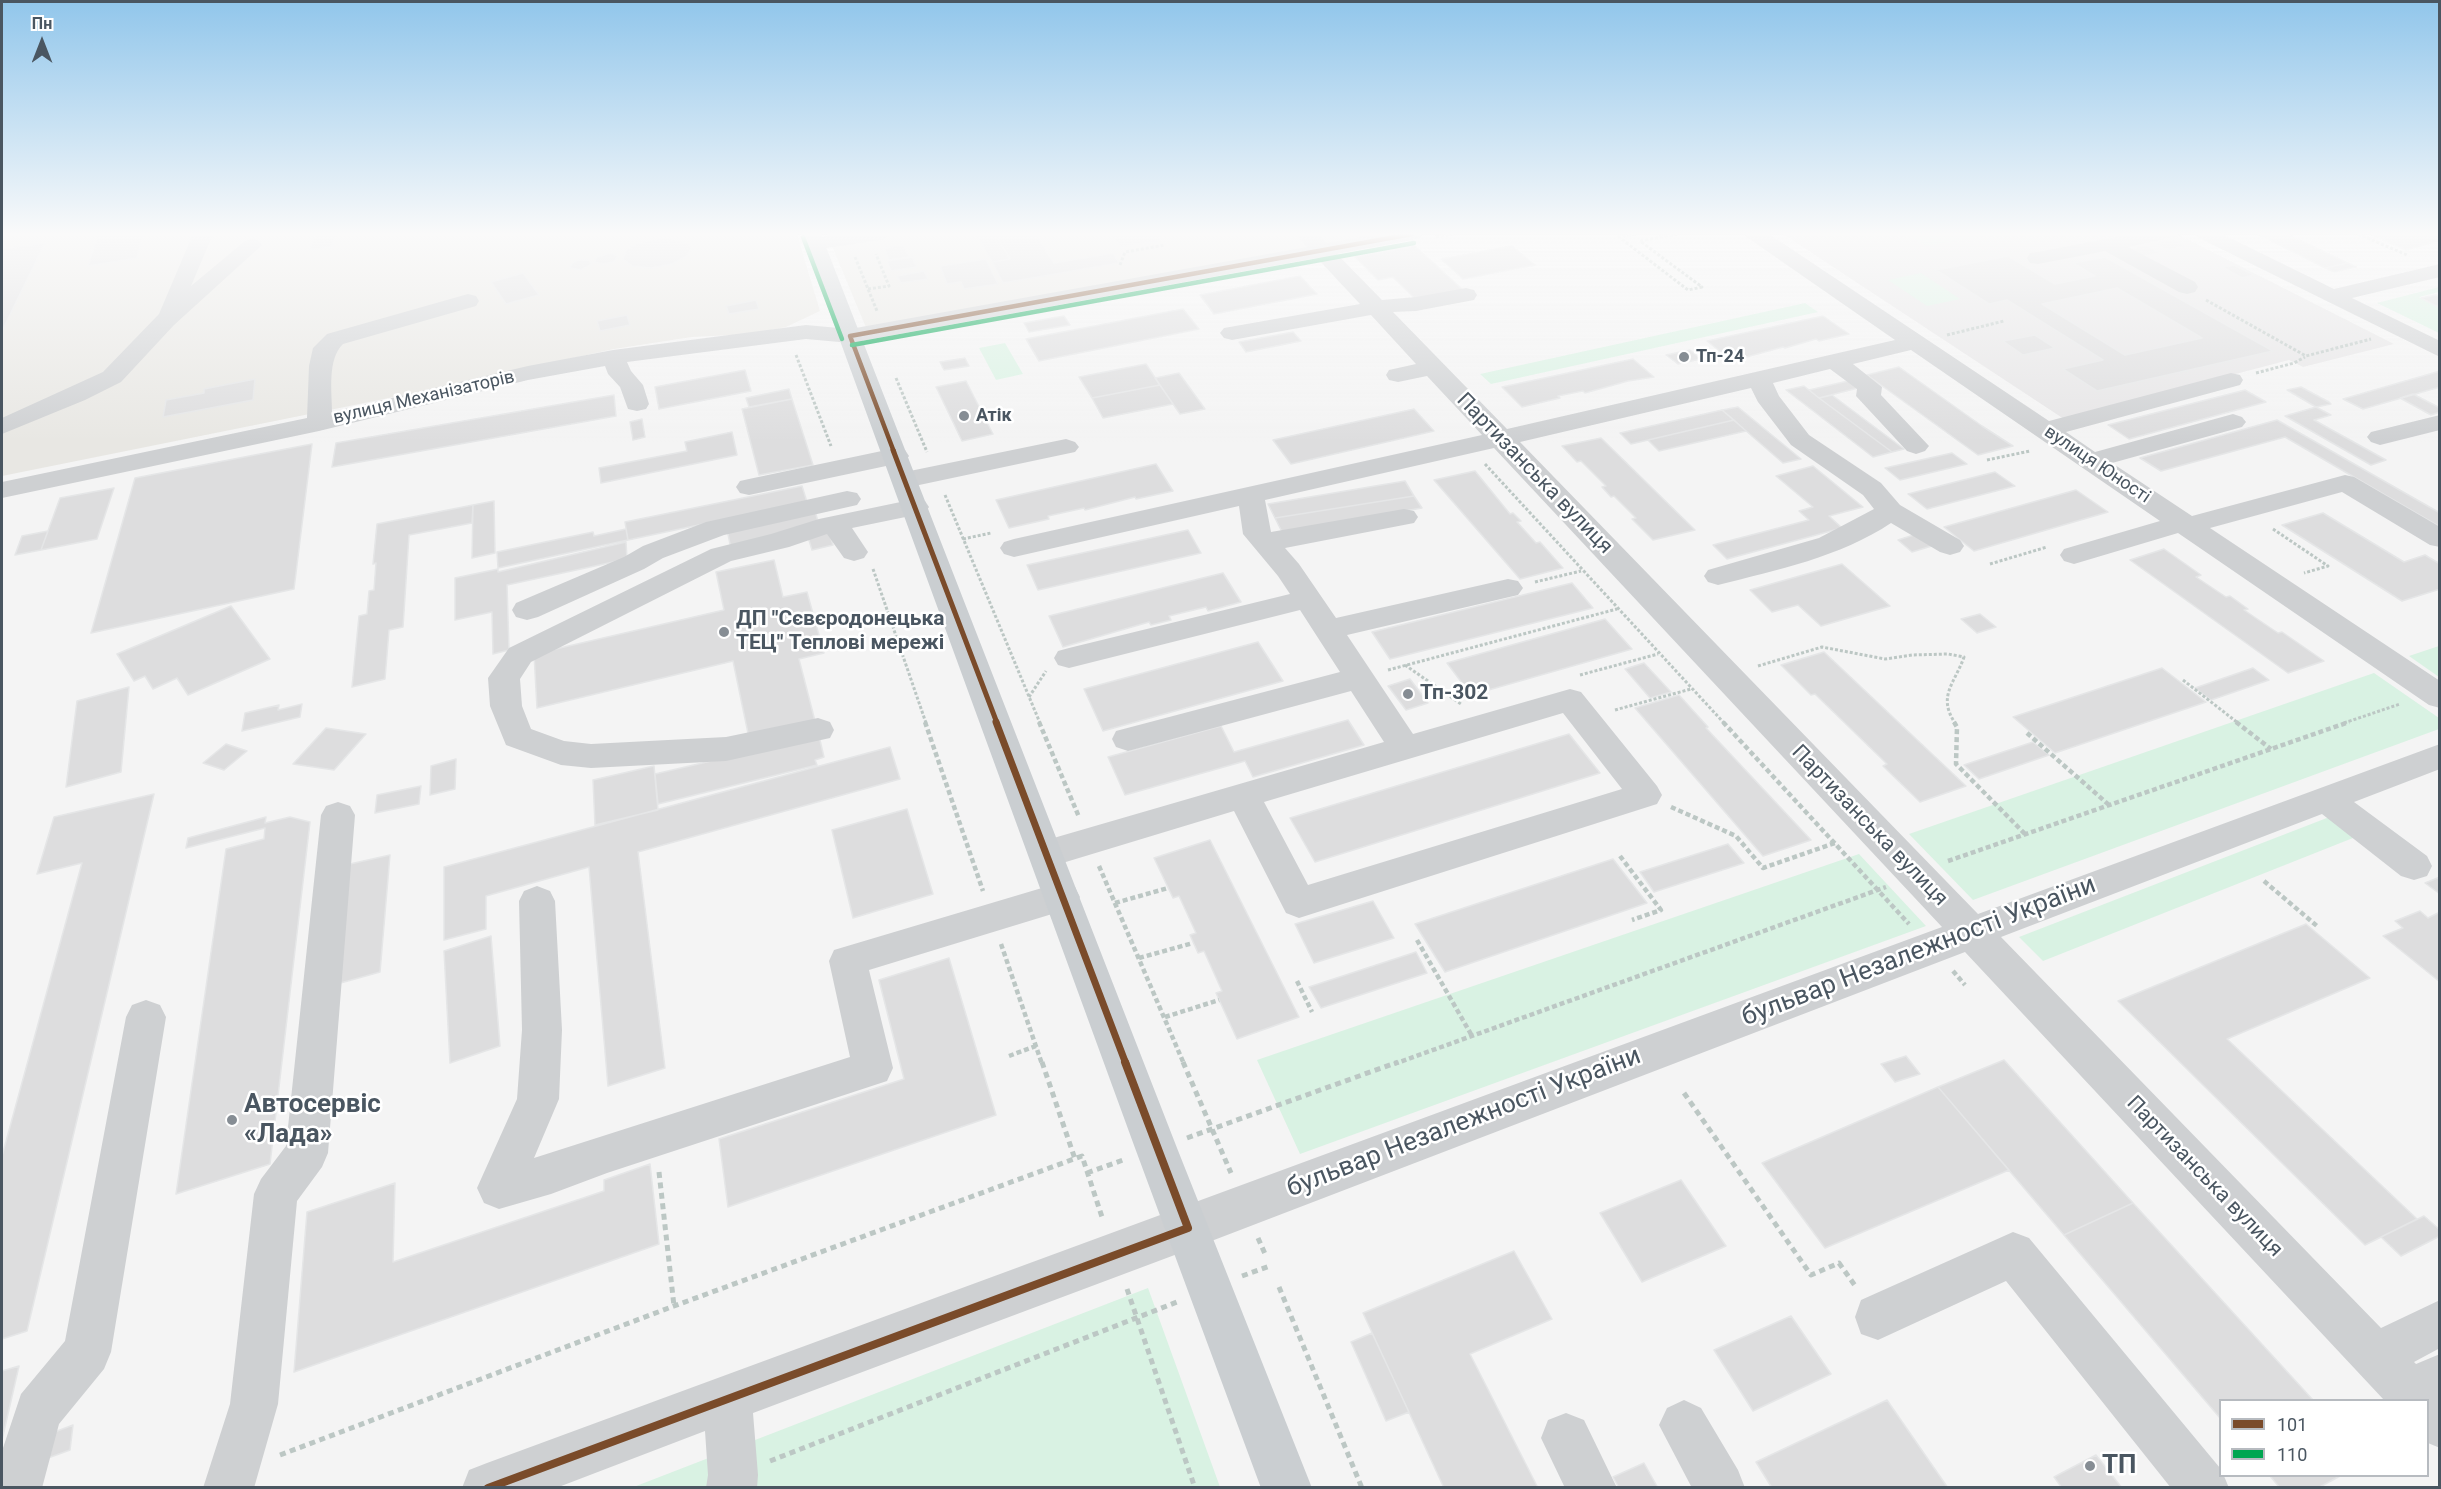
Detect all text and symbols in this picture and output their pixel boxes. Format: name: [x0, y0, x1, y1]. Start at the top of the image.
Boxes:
north arrow: [12, 12, 72, 72]
text: Пн: [32, 14, 52, 33]
place label: Тп-24: [1696, 346, 1744, 368]
marker: Тп-24: [1677, 350, 1691, 364]
street label: вулиця Механізаторів: [331, 367, 517, 429]
street label: Партизанська вулиця: [1451, 388, 1617, 560]
place label: Атік: [976, 405, 1012, 427]
marker: Атік: [957, 409, 971, 423]
street label: вулиця Юності: [2040, 422, 2154, 508]
place label: ДП "Сєвєродонецька ТЕЦ" Теплові мережі: [736, 607, 944, 657]
marker: ДП "Сєвєродонецька ТЕЦ" Теплові мережі: [717, 625, 731, 639]
place label: Тп-302: [1420, 681, 1488, 707]
marker: Тп-302: [1401, 687, 1415, 701]
street label: Партизанська вулиця: [1786, 740, 1952, 912]
street label: бульвар Незалежності України: [1738, 870, 2100, 1034]
street label: бульвар Незалежності України: [1283, 1041, 1645, 1205]
place label: Автосервіс «Лада»: [244, 1089, 381, 1150]
street label: Партизанська вулиця: [2121, 1091, 2287, 1263]
marker: Автосервіс «Лада»: [225, 1113, 239, 1127]
legend: [2219, 1399, 2429, 1477]
text: 101: [2277, 1414, 2307, 1435]
text: 110: [2277, 1444, 2307, 1465]
place label: ТП: [2102, 1450, 2136, 1482]
marker: ТП: [2083, 1459, 2097, 1473]

